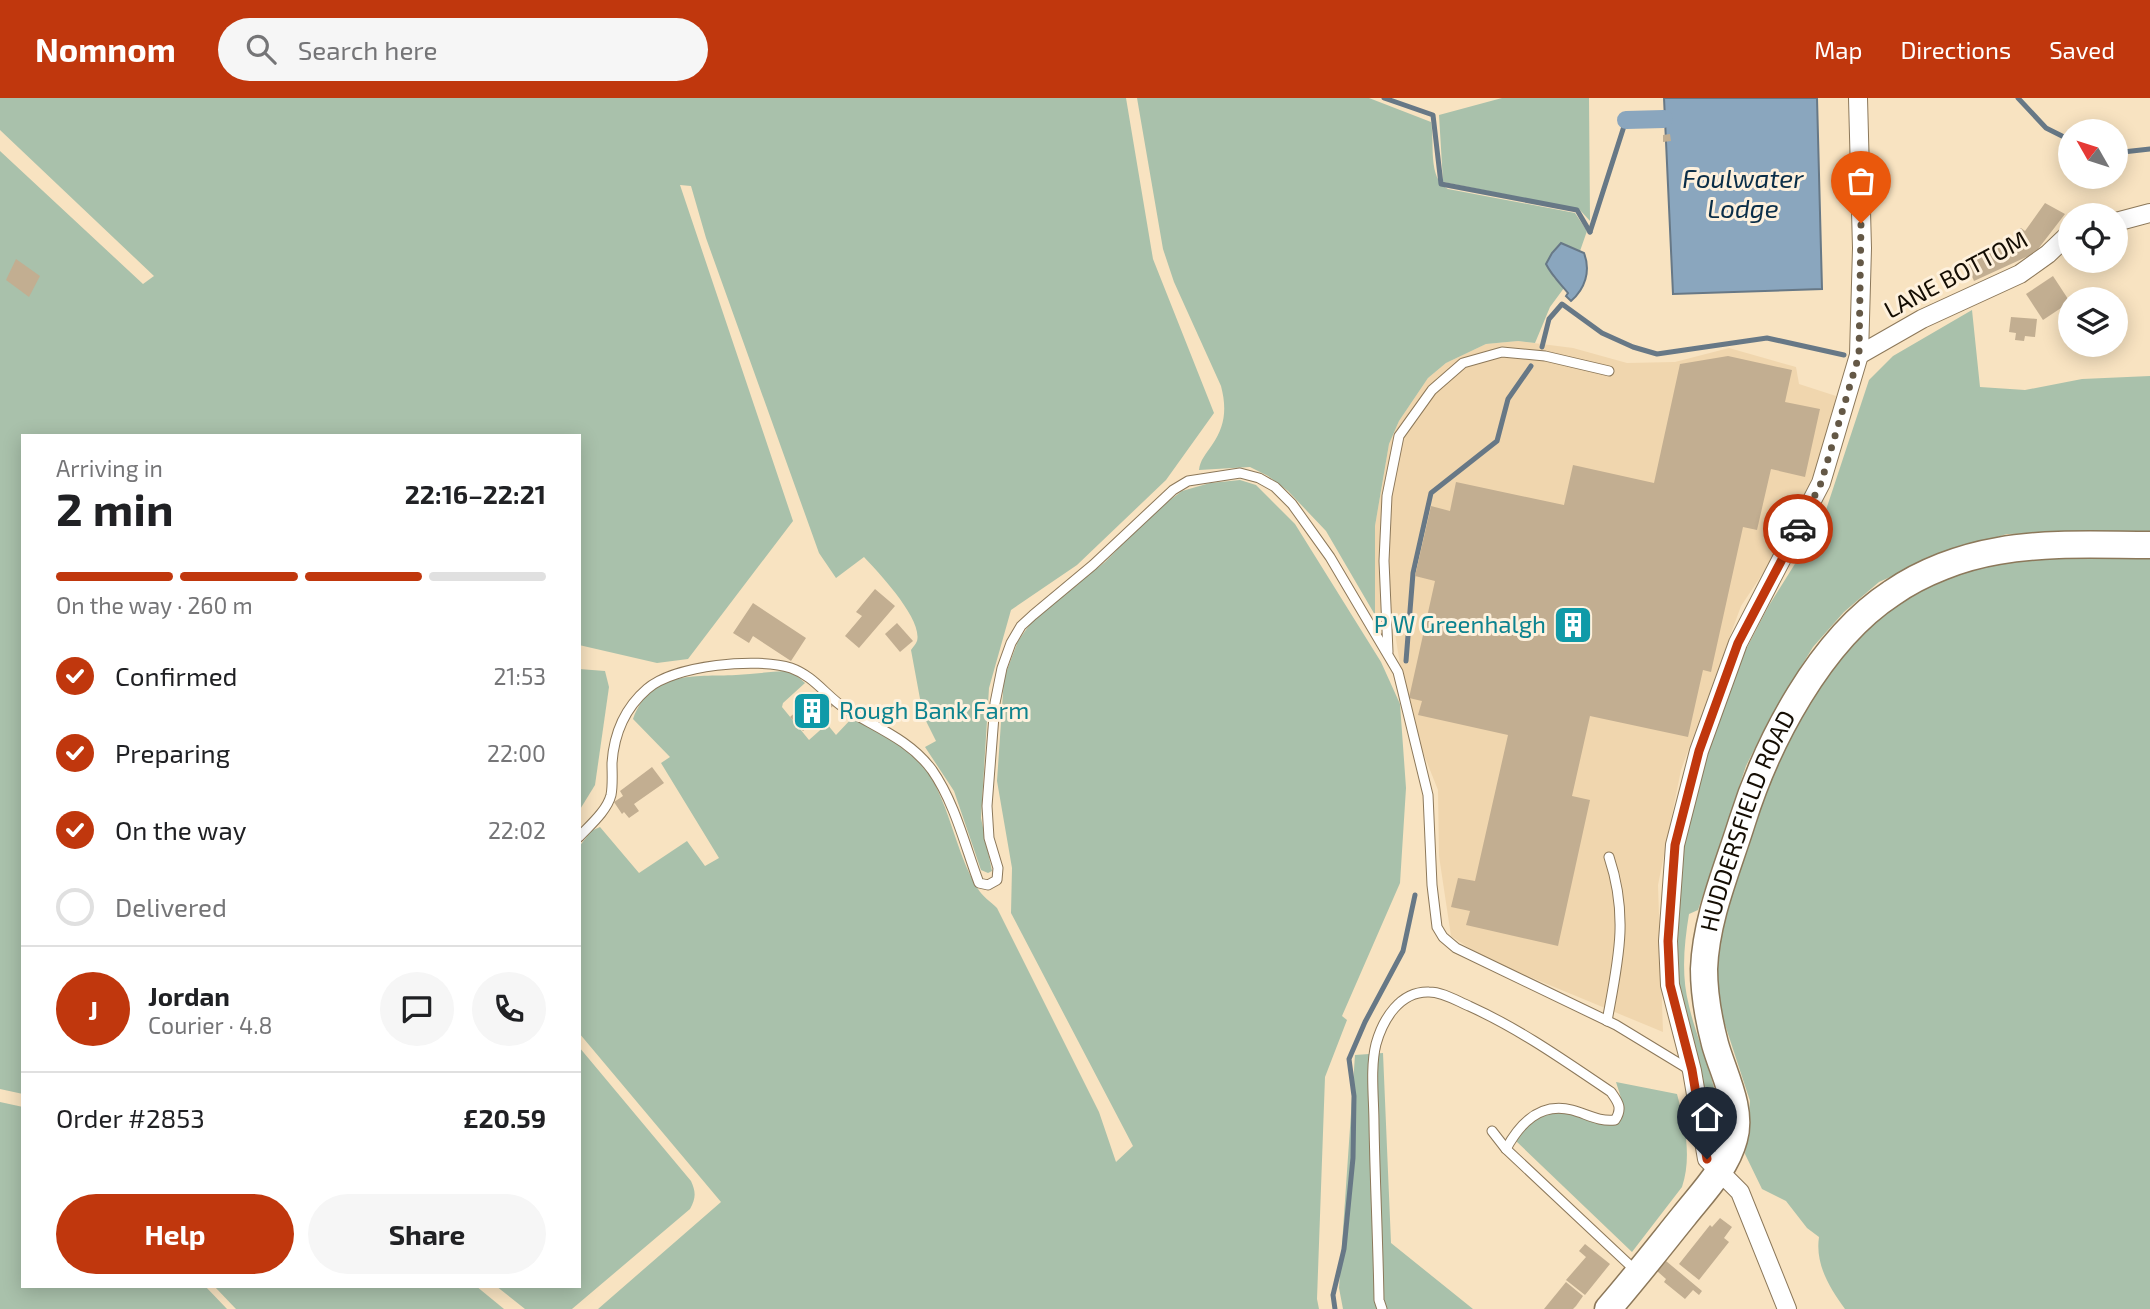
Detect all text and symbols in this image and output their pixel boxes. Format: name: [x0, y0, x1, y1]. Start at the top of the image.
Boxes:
search box: [218, 18, 708, 81]
text: Nomnom: [35, 29, 176, 69]
icon: search: [242, 30, 280, 68]
text: Search here: [298, 34, 437, 65]
text: Map: [1814, 35, 1862, 64]
text: Directions: [1900, 35, 2011, 64]
text: Saved: [2049, 35, 2115, 64]
north arrow: [2058, 119, 2128, 189]
map controls: [2058, 119, 2128, 357]
pin: [1831, 151, 1891, 223]
water label: Foulwater Lodge: [1682, 162, 1804, 223]
icon: bag: [1842, 162, 1880, 200]
button: locate: [2058, 203, 2128, 273]
street label: LANE BOTTOM: [1879, 224, 2032, 324]
button: layers: [2058, 287, 2128, 357]
text: Arriving in: [56, 454, 163, 482]
text: 22:16–22:21: [405, 478, 546, 509]
text: 2 min: [56, 480, 174, 535]
courier: [1763, 494, 1833, 564]
icon: car: [1779, 510, 1817, 548]
text: On the way · 260 m: [56, 591, 253, 619]
building icon: P W Greenhalgh: [1552, 604, 1594, 646]
place label: P W Greenhalgh: [1374, 609, 1546, 638]
icon: check: [56, 657, 94, 695]
text: Confirmed: [115, 660, 238, 691]
text: 21:53: [493, 662, 546, 690]
building icon: Rough Bank Farm: [791, 690, 833, 732]
place label: Rough Bank Farm: [839, 695, 1029, 724]
street label: HUDDERSFIELD ROAD: [1693, 705, 1801, 934]
icon: check: [56, 734, 94, 772]
text: Preparing: [115, 737, 230, 768]
text: 22:00: [487, 739, 546, 767]
icon: check: [56, 811, 94, 849]
text: On the way: [115, 814, 246, 845]
text: 22:02: [488, 816, 546, 844]
text: Delivered: [115, 891, 227, 922]
button: chat: [380, 972, 454, 1046]
button: phone: [472, 972, 546, 1046]
text: Jordan: [148, 980, 230, 1011]
text: J: [88, 994, 98, 1025]
text: Courier · 4.8: [148, 1011, 272, 1039]
pin: [1677, 1087, 1737, 1159]
icon: home: [1688, 1098, 1726, 1136]
text: Order #2853: [56, 1102, 205, 1133]
text: £20.59: [463, 1102, 546, 1133]
button: Help: [56, 1194, 294, 1274]
button: Share: [308, 1194, 546, 1274]

